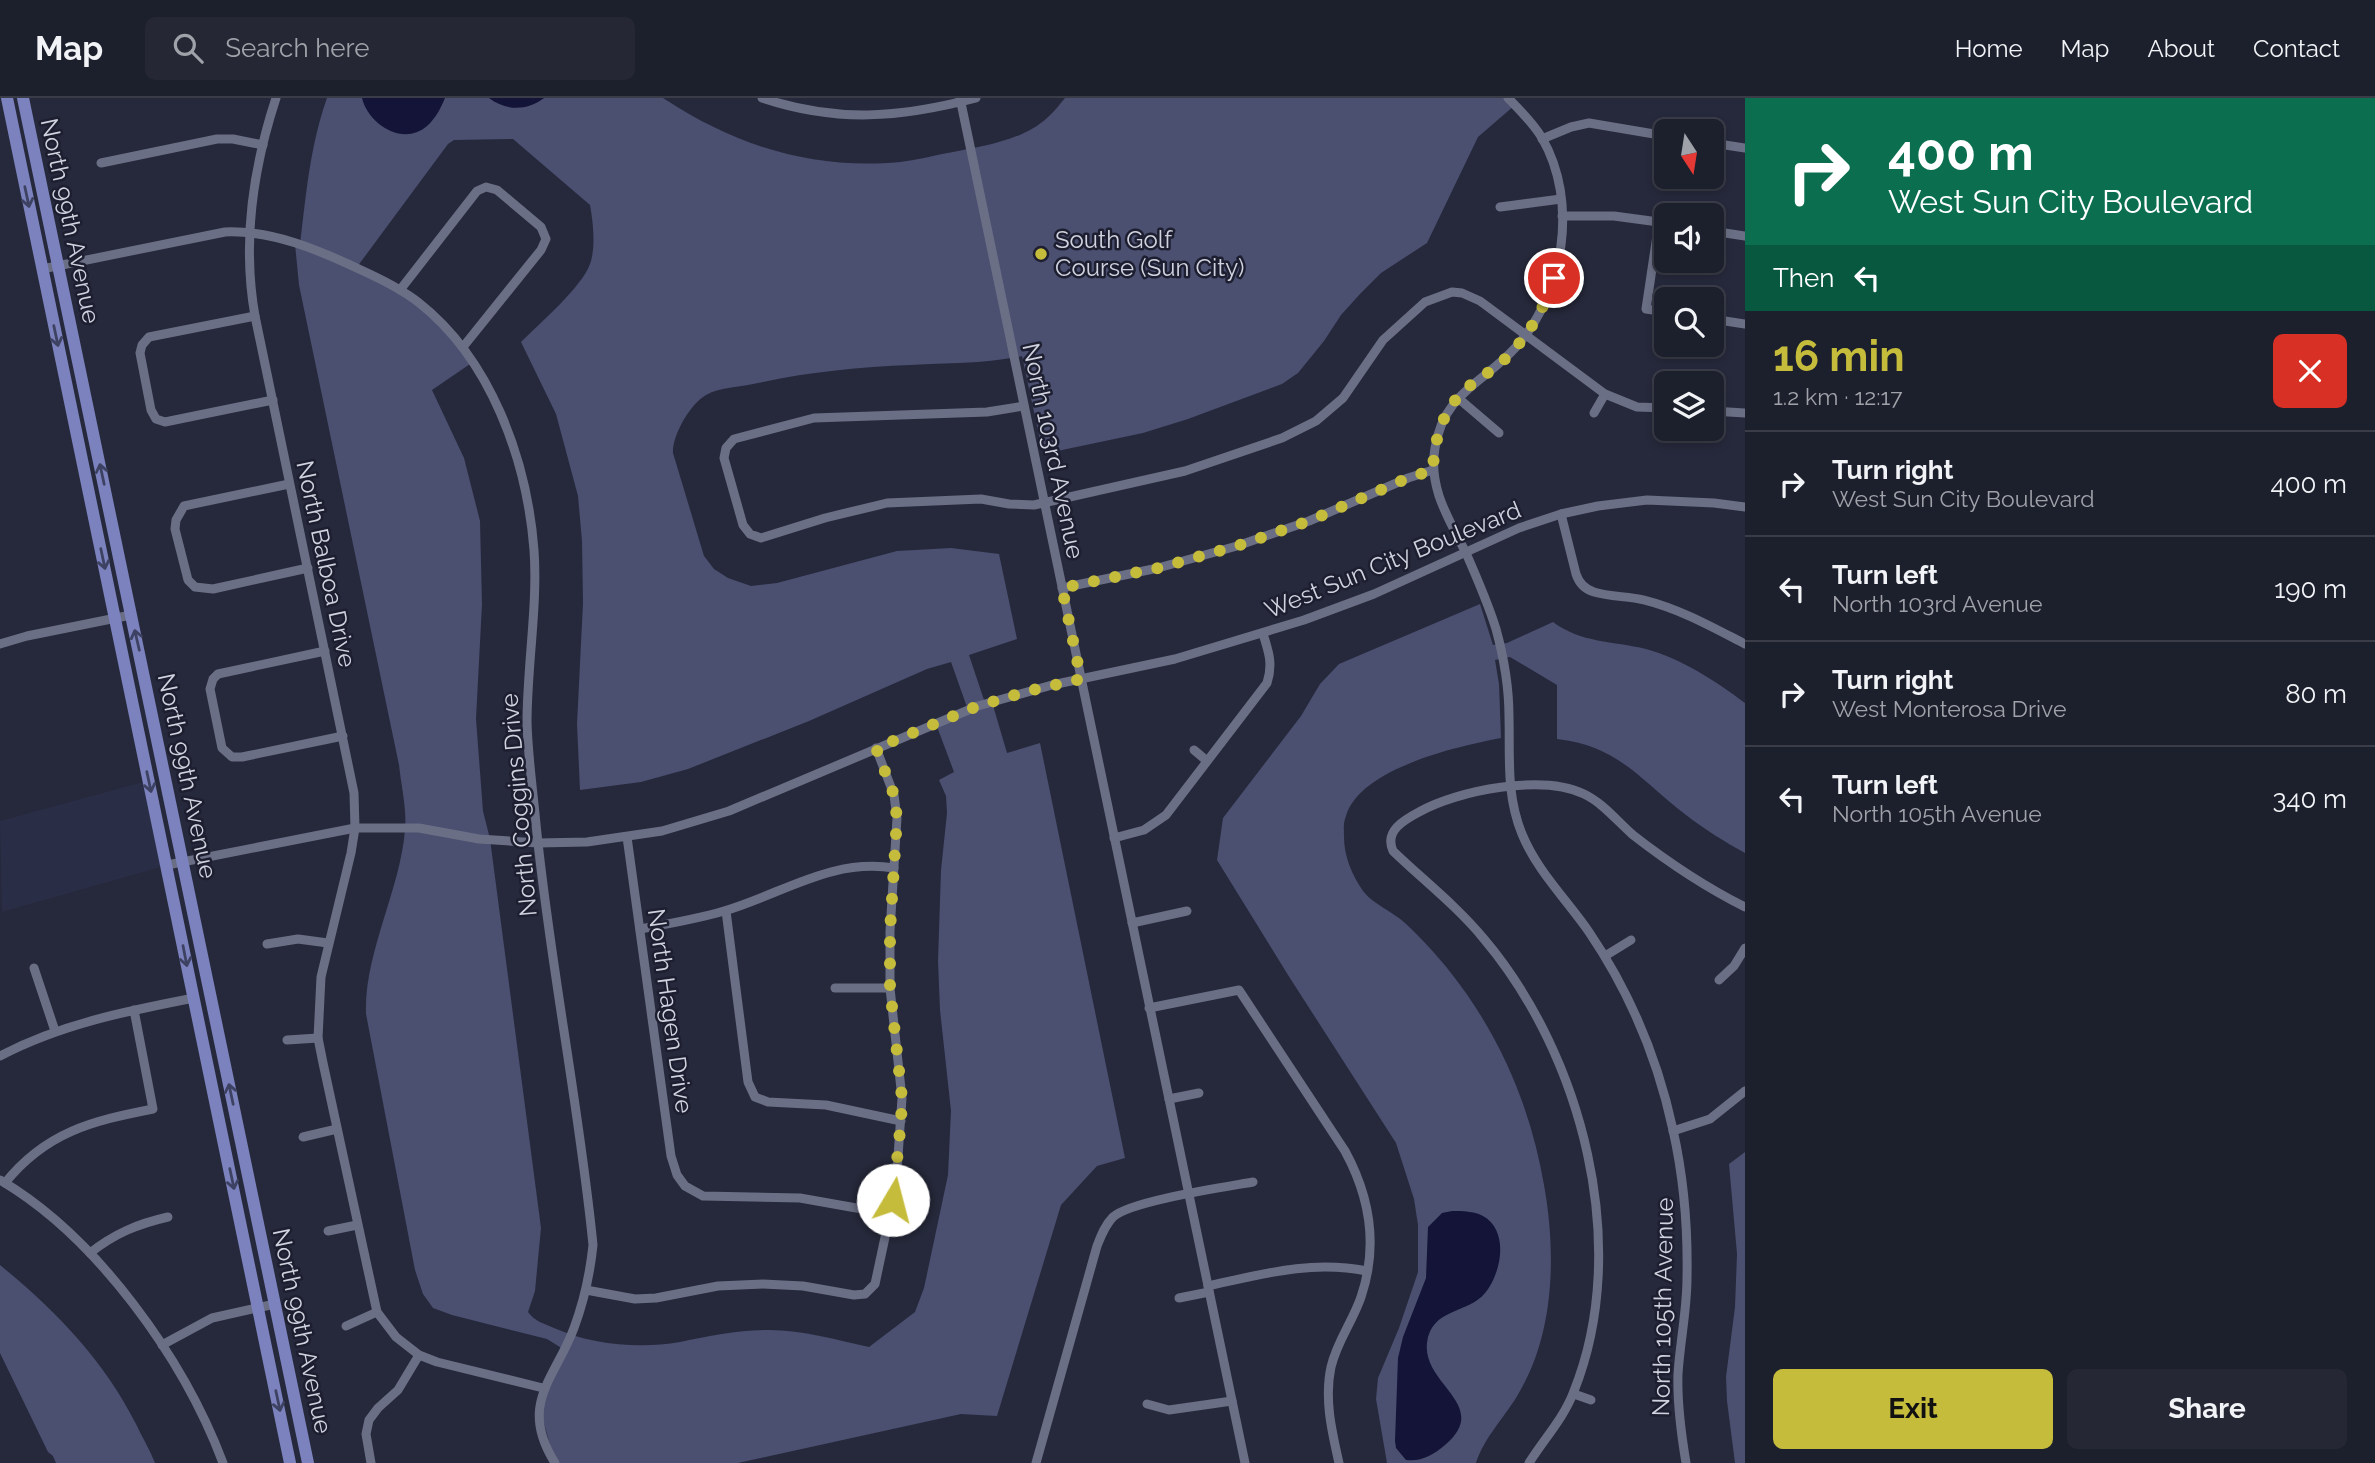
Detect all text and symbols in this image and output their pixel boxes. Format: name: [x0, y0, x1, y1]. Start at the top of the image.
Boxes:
search box: [145, 17, 635, 80]
text: Map: [35, 29, 103, 68]
icon: search: [169, 29, 207, 67]
text: Search here: [225, 33, 370, 63]
text: Home: [1955, 34, 2023, 63]
text: Map: [2061, 34, 2109, 63]
text: About: [2147, 34, 2215, 63]
text: Contact: [2253, 34, 2340, 63]
street label: North 99th Avenue: [35, 116, 106, 326]
north arrow: [1654, 119, 1724, 189]
map controls: [1654, 119, 1724, 441]
text: 400 m: [1888, 124, 2034, 181]
icon: right: [1773, 126, 1864, 217]
text: West Sun City Boulevard: [1888, 183, 2253, 220]
one-way arrow: [21, 185, 35, 208]
button: sound: [1654, 203, 1724, 273]
place label: South Golf Course (Sun City): [1055, 225, 1244, 282]
marker: South Golf Course (Sun City): [1033, 246, 1049, 262]
pin: [1524, 248, 1584, 308]
icon: arrive: [1535, 259, 1573, 297]
icon: left: [1848, 259, 1886, 297]
text: Then: [1773, 263, 1834, 293]
button: search: [1654, 287, 1724, 357]
one-way arrow: [50, 324, 64, 347]
text: 16 min: [1773, 332, 1905, 381]
button: close: [2273, 334, 2347, 408]
street label: North 103rd Avenue: [1016, 340, 1090, 561]
button: layers: [1654, 371, 1724, 441]
text: 1.2 km · 12:17: [1773, 383, 1903, 410]
text: Turn right: [1832, 455, 1953, 485]
street label: North Balboa Drive: [290, 458, 363, 670]
one-way arrow: [94, 463, 107, 485]
icon: right: [1773, 465, 1811, 503]
text: 400 m: [2270, 469, 2347, 499]
text: West Sun City Boulevard: [1832, 485, 2094, 512]
street label: West Sun City Boulevard: [1260, 495, 1525, 624]
one-way arrow: [97, 547, 111, 570]
text: Turn left: [1832, 560, 1938, 590]
icon: left: [1773, 570, 1811, 608]
text: 190 m: [2274, 574, 2347, 604]
text: North 103rd Avenue: [1832, 590, 2042, 617]
one-way arrow: [129, 629, 143, 652]
text: Turn right: [1832, 665, 1953, 695]
street label: North 99th Avenue: [152, 671, 223, 881]
icon: right: [1773, 675, 1811, 713]
text: 80 m: [2285, 679, 2347, 709]
street label: North Coggins Drive: [494, 692, 543, 918]
text: West Monterosa Drive: [1832, 695, 2066, 722]
one-way arrow: [143, 770, 157, 793]
text: Turn left: [1832, 770, 1938, 800]
icon: left: [1773, 780, 1811, 818]
text: 340 m: [2272, 784, 2347, 814]
text: North 105th Avenue: [1832, 800, 2042, 827]
street label: North Hagen Drive: [642, 907, 699, 1115]
one-way arrow: [179, 944, 193, 967]
one-way arrow: [224, 1083, 238, 1106]
position arrow: [856, 1163, 930, 1237]
one-way arrow: [225, 1167, 239, 1190]
street label: North 105th Avenue: [1646, 1197, 1679, 1417]
street label: North 99th Avenue: [267, 1226, 338, 1436]
button: Exit: [1773, 1369, 2053, 1449]
button: Share: [2067, 1369, 2347, 1449]
one-way arrow: [271, 1389, 285, 1412]

